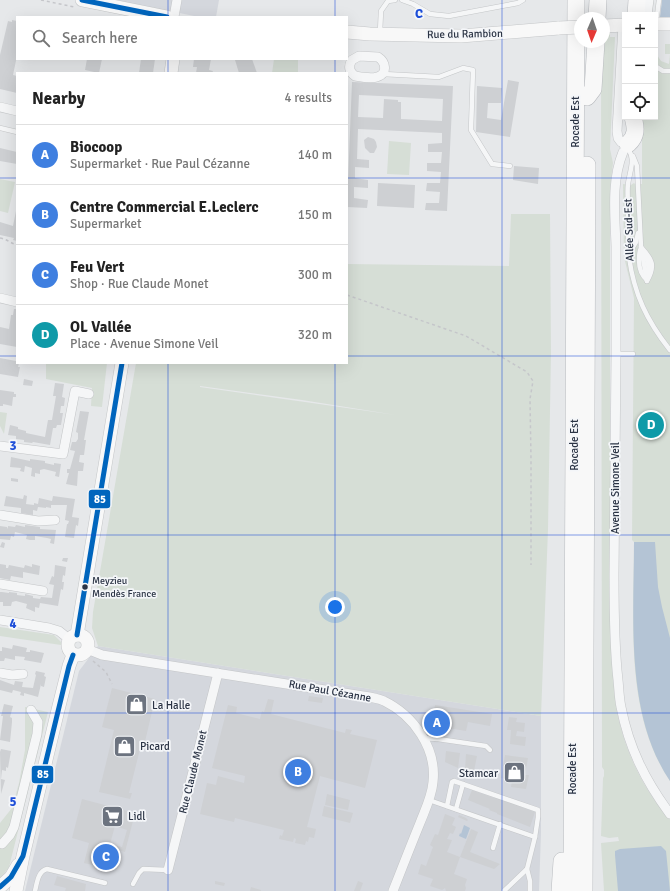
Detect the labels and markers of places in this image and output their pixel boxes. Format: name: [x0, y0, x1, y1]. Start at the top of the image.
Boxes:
pin: D: [638, 410, 664, 440]
place label: Meyzieu Mendès France: [92, 575, 156, 600]
marker: Meyzieu Mendès France: [80, 582, 90, 592]
shop icon: La Halle: [124, 692, 150, 718]
place label: La Halle: [152, 699, 190, 712]
pin: A: [424, 708, 450, 738]
shop icon: Picard: [112, 733, 138, 759]
place label: Picard: [140, 740, 170, 753]
pin: B: [285, 757, 311, 787]
shop icon: Stamcar: [501, 760, 527, 786]
place label: Stamcar: [459, 767, 498, 780]
supermarket icon: Lidl: [99, 803, 125, 829]
place label: Lidl: [128, 810, 146, 823]
pin: C: [93, 842, 119, 872]

